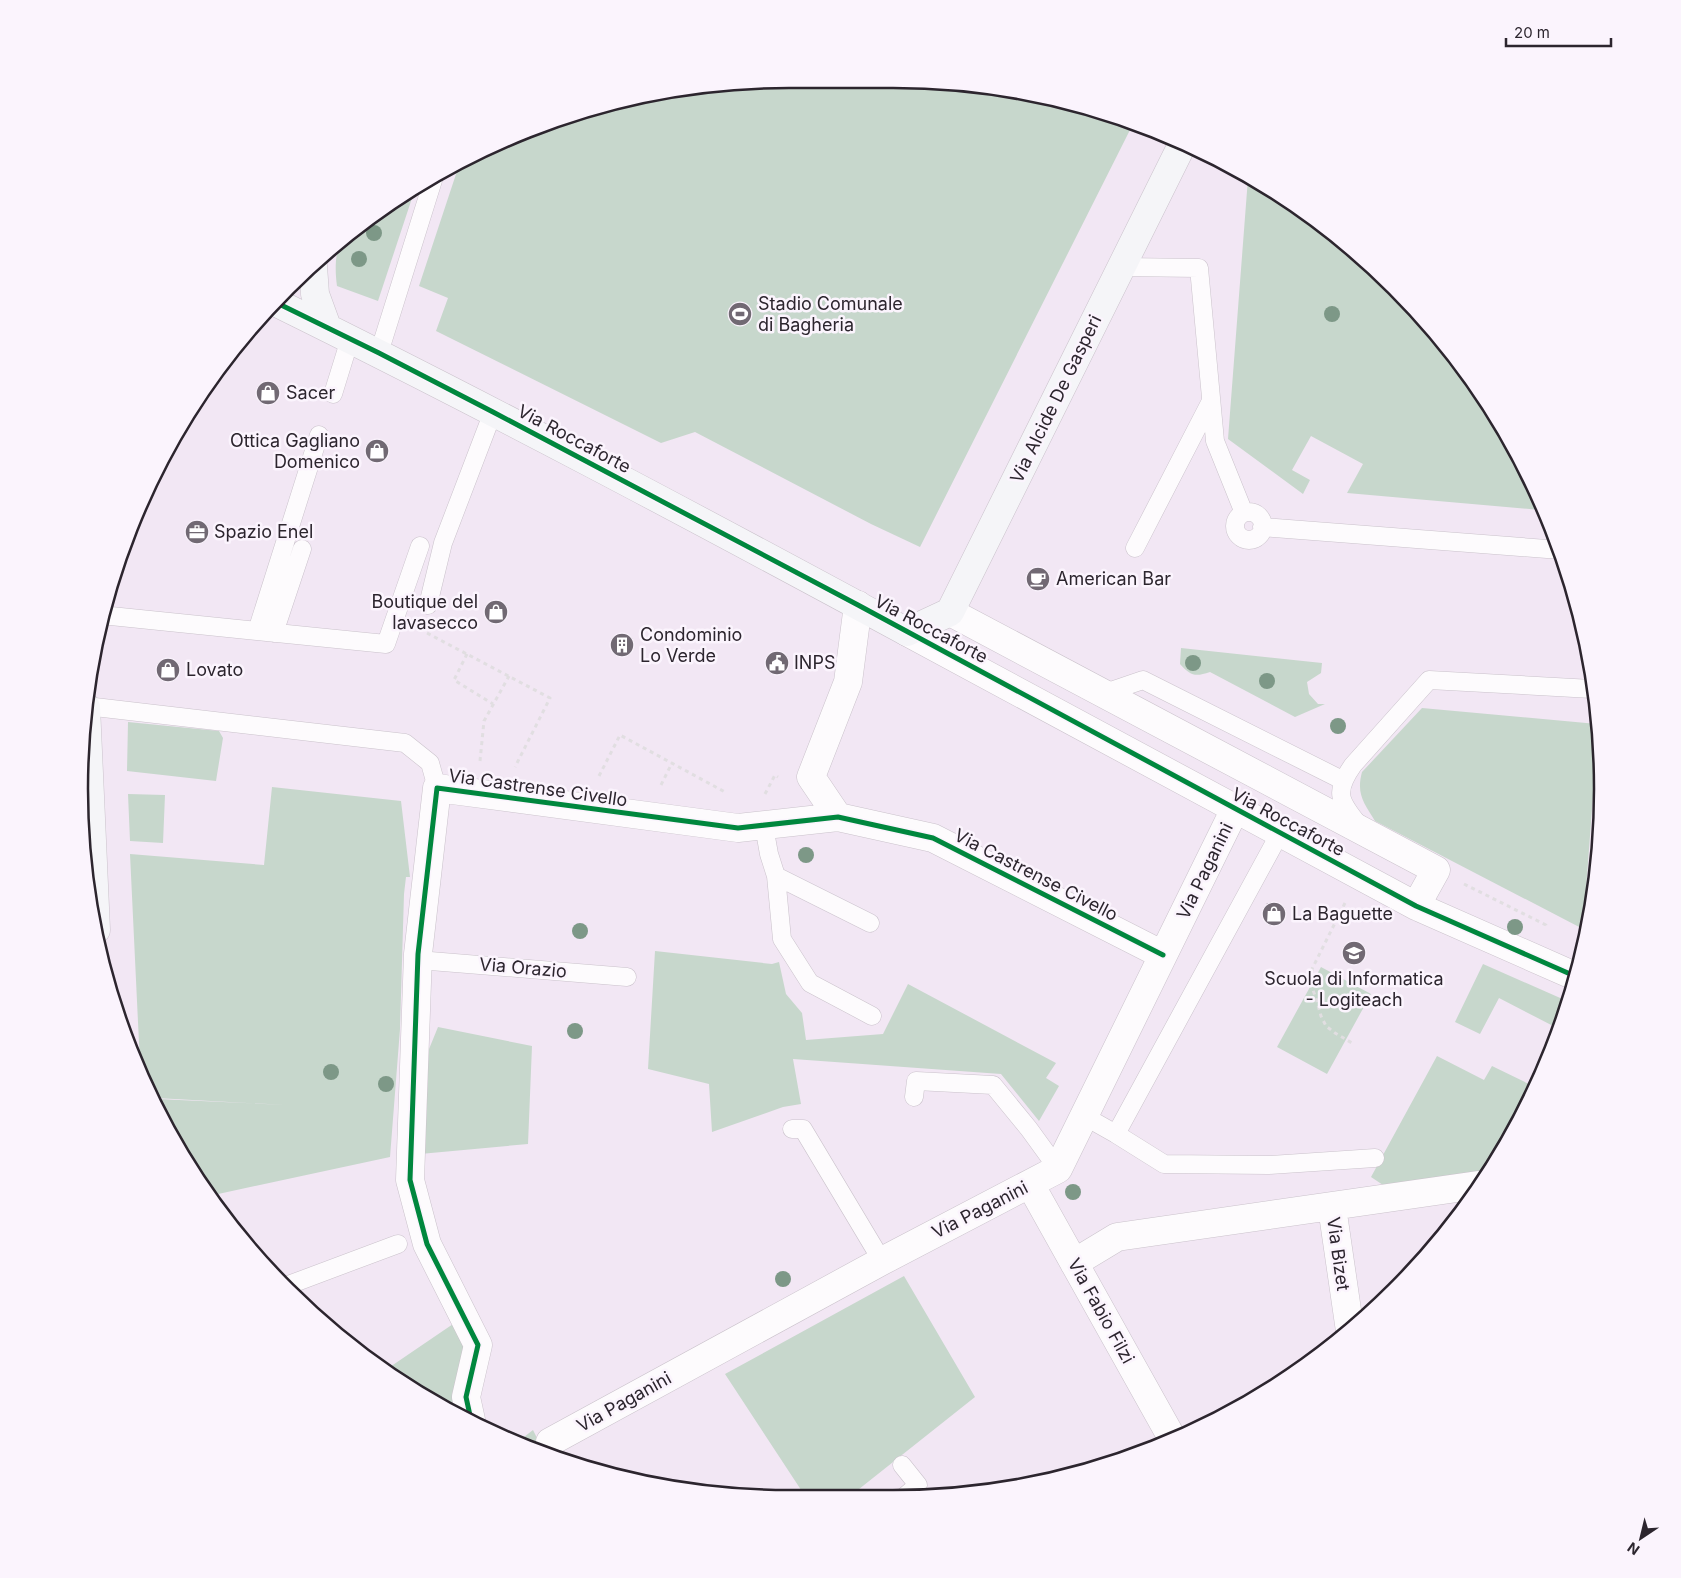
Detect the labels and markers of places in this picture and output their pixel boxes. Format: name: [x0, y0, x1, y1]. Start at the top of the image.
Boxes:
place label: Stadio Comunale di Bagheria: [758, 293, 903, 335]
sports icon: Stadio Comunale di Bagheria: [727, 301, 753, 327]
shop icon: Sacer: [255, 380, 281, 406]
place label: Sacer: [286, 382, 335, 403]
place label: Ottica Gagliano Domenico: [230, 430, 360, 472]
shop icon: Ottica Gagliano Domenico: [364, 438, 390, 464]
office icon: Spazio Enel: [184, 519, 210, 545]
place label: Spazio Enel: [214, 521, 313, 542]
cafe icon: American Bar: [1025, 566, 1051, 592]
place label: American Bar: [1056, 568, 1171, 589]
place label: Boutique del lavasecco: [371, 591, 478, 633]
shop icon: Boutique del lavasecco: [483, 599, 509, 625]
place label: Condominio Lo Verde: [640, 624, 742, 666]
building icon: Condominio Lo Verde: [609, 632, 635, 658]
public building icon: INPS: [764, 650, 790, 676]
place label: INPS: [794, 652, 835, 673]
shop icon: Lovato: [155, 657, 181, 683]
place label: Lovato: [186, 659, 243, 680]
shop icon: La Baguette: [1261, 901, 1287, 927]
place label: La Baguette: [1292, 903, 1393, 924]
school or university icon: Scuola di Informatica - Logiteach: [1341, 940, 1367, 966]
place label: Scuola di Informatica - Logiteach: [1264, 968, 1444, 1010]

